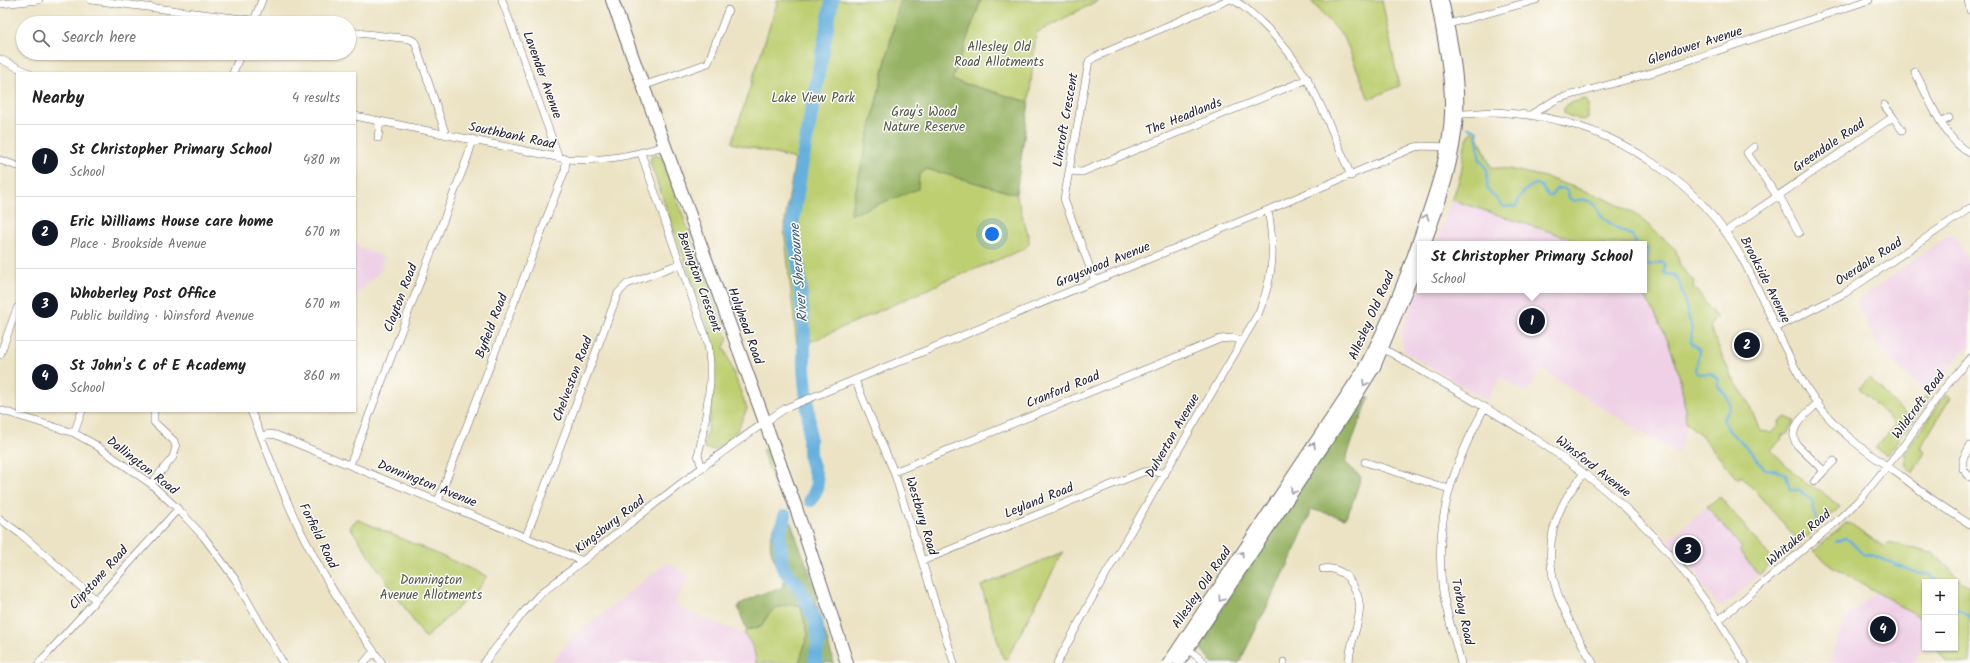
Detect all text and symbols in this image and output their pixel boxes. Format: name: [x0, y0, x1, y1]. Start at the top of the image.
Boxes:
search box: [16, 16, 356, 60]
street label: Glendower Avenue: [1645, 21, 1745, 71]
text: Search here: [62, 26, 136, 50]
icon: search: [30, 27, 52, 49]
street label: Lavender Avenue: [516, 28, 568, 122]
park label: Allesley Old Road Allotments: [954, 37, 1045, 73]
street label: Lincroft Crescent: [1047, 70, 1085, 169]
text: Nearby: [32, 85, 84, 112]
text: 4 results: [292, 88, 340, 109]
park label: Lake View Park: [771, 88, 856, 109]
street label: The Headlands: [1143, 92, 1226, 142]
park label: Gray's Wood Nature Reserve: [883, 102, 965, 138]
street label: Greendale Road: [1788, 114, 1870, 178]
street label: Southbank Road: [467, 117, 558, 156]
text: St Christopher Primary School: [70, 138, 272, 162]
text: 1: [43, 150, 47, 171]
text: 480 m: [303, 150, 340, 171]
text: School: [70, 162, 105, 183]
text: Eric Williams House care home: [70, 210, 273, 234]
one-way arrow: [1421, 213, 1430, 220]
water label: River Sherbourne: [784, 221, 814, 323]
text: 2: [41, 222, 49, 243]
text: 670 m: [305, 222, 340, 243]
your location: [982, 224, 1002, 244]
street label: Bevington Crescent: [671, 229, 727, 336]
street label: Overdale Road: [1831, 232, 1907, 292]
street label: Brookside Avenue: [1734, 233, 1796, 327]
text: Place · Brookside Avenue: [70, 234, 206, 255]
street label: Grayswood Avenue: [1052, 236, 1154, 294]
popup: [1417, 241, 1647, 293]
text: St Christopher Primary School: [1431, 245, 1633, 269]
street label: Clayton Road: [378, 260, 424, 336]
street label: Allesley Old Road: [1343, 268, 1401, 364]
text: School: [1431, 269, 1466, 290]
text: Whoberley Post Office: [70, 282, 216, 306]
street label: Holyhead Road: [721, 285, 769, 368]
street label: Byfield Road: [470, 290, 514, 362]
text: 3: [41, 294, 49, 315]
text: 670 m: [305, 294, 340, 315]
text: Public building · Winsford Avenue: [70, 306, 254, 327]
pin: 1: [1519, 306, 1545, 336]
pin: 2: [1734, 330, 1760, 360]
street label: Chelveston Road: [547, 333, 599, 425]
text: St John's C of E Academy: [70, 354, 246, 378]
street label: Cranford Road: [1023, 365, 1104, 414]
text: 4: [41, 366, 49, 387]
text: 860 m: [303, 366, 340, 387]
street label: Wildcroft Road: [1887, 366, 1951, 444]
text: School: [70, 378, 105, 399]
one-way arrow: [1362, 379, 1370, 386]
street label: Dulverton Avenue: [1140, 390, 1206, 482]
street label: Dallington Road: [102, 431, 183, 501]
street label: Winsford Avenue: [1551, 431, 1635, 503]
one-way arrow: [1308, 443, 1315, 450]
street label: Donnington Avenue: [374, 454, 480, 514]
street label: Westbury Road: [899, 474, 943, 558]
street label: Leyland Road: [1001, 477, 1077, 524]
one-way arrow: [1290, 487, 1298, 494]
street label: Kingsbury Road: [570, 491, 650, 559]
street label: Forfield Road: [293, 500, 343, 573]
street label: Whitaker Road: [1762, 504, 1836, 571]
pin: 3: [1675, 535, 1701, 565]
street label: Clipstone Road: [64, 541, 134, 615]
street label: Allesley Old Road: [1167, 542, 1238, 633]
one-way arrow: [1236, 551, 1243, 558]
park label: Donnington Avenue Allotments: [380, 570, 483, 606]
street label: Torbay Road: [1445, 577, 1479, 648]
map controls: [1922, 579, 1958, 651]
button: +: [1922, 579, 1958, 615]
one-way arrow: [1218, 595, 1226, 602]
pin: 4: [1870, 614, 1896, 644]
button: −: [1922, 615, 1958, 651]

